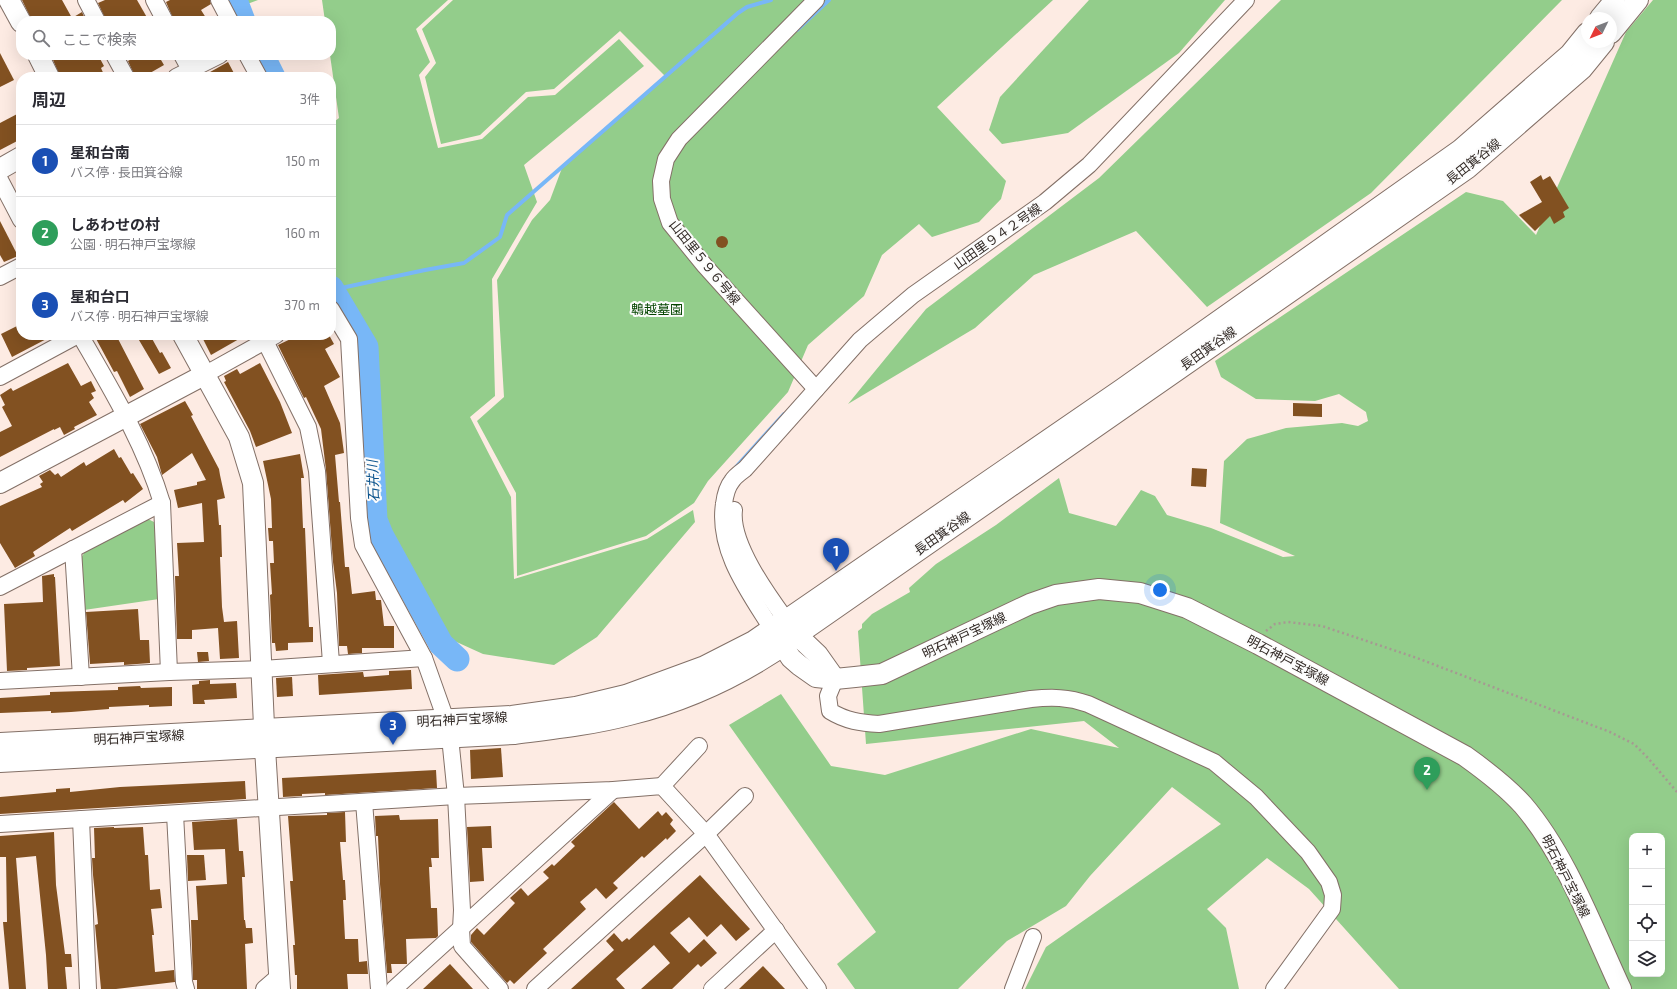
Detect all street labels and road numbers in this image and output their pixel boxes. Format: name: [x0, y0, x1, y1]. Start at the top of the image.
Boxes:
street label: 長田箕谷線: [1442, 135, 1504, 187]
street label: 山田里９４２号線: [950, 200, 1044, 272]
street label: 山田里５９６号線: [666, 217, 744, 307]
street label: 長田箕谷線: [1177, 323, 1239, 373]
street label: 長田箕谷線: [911, 508, 973, 558]
street label: 明石神戸宝塚線: [919, 609, 1009, 661]
street label: 明石神戸宝塚線: [1244, 632, 1332, 688]
street label: 明石神戸宝塚線: [416, 709, 508, 729]
street label: 明石神戸宝塚線: [93, 727, 185, 747]
street label: 明石神戸宝塚線: [1538, 832, 1594, 920]

